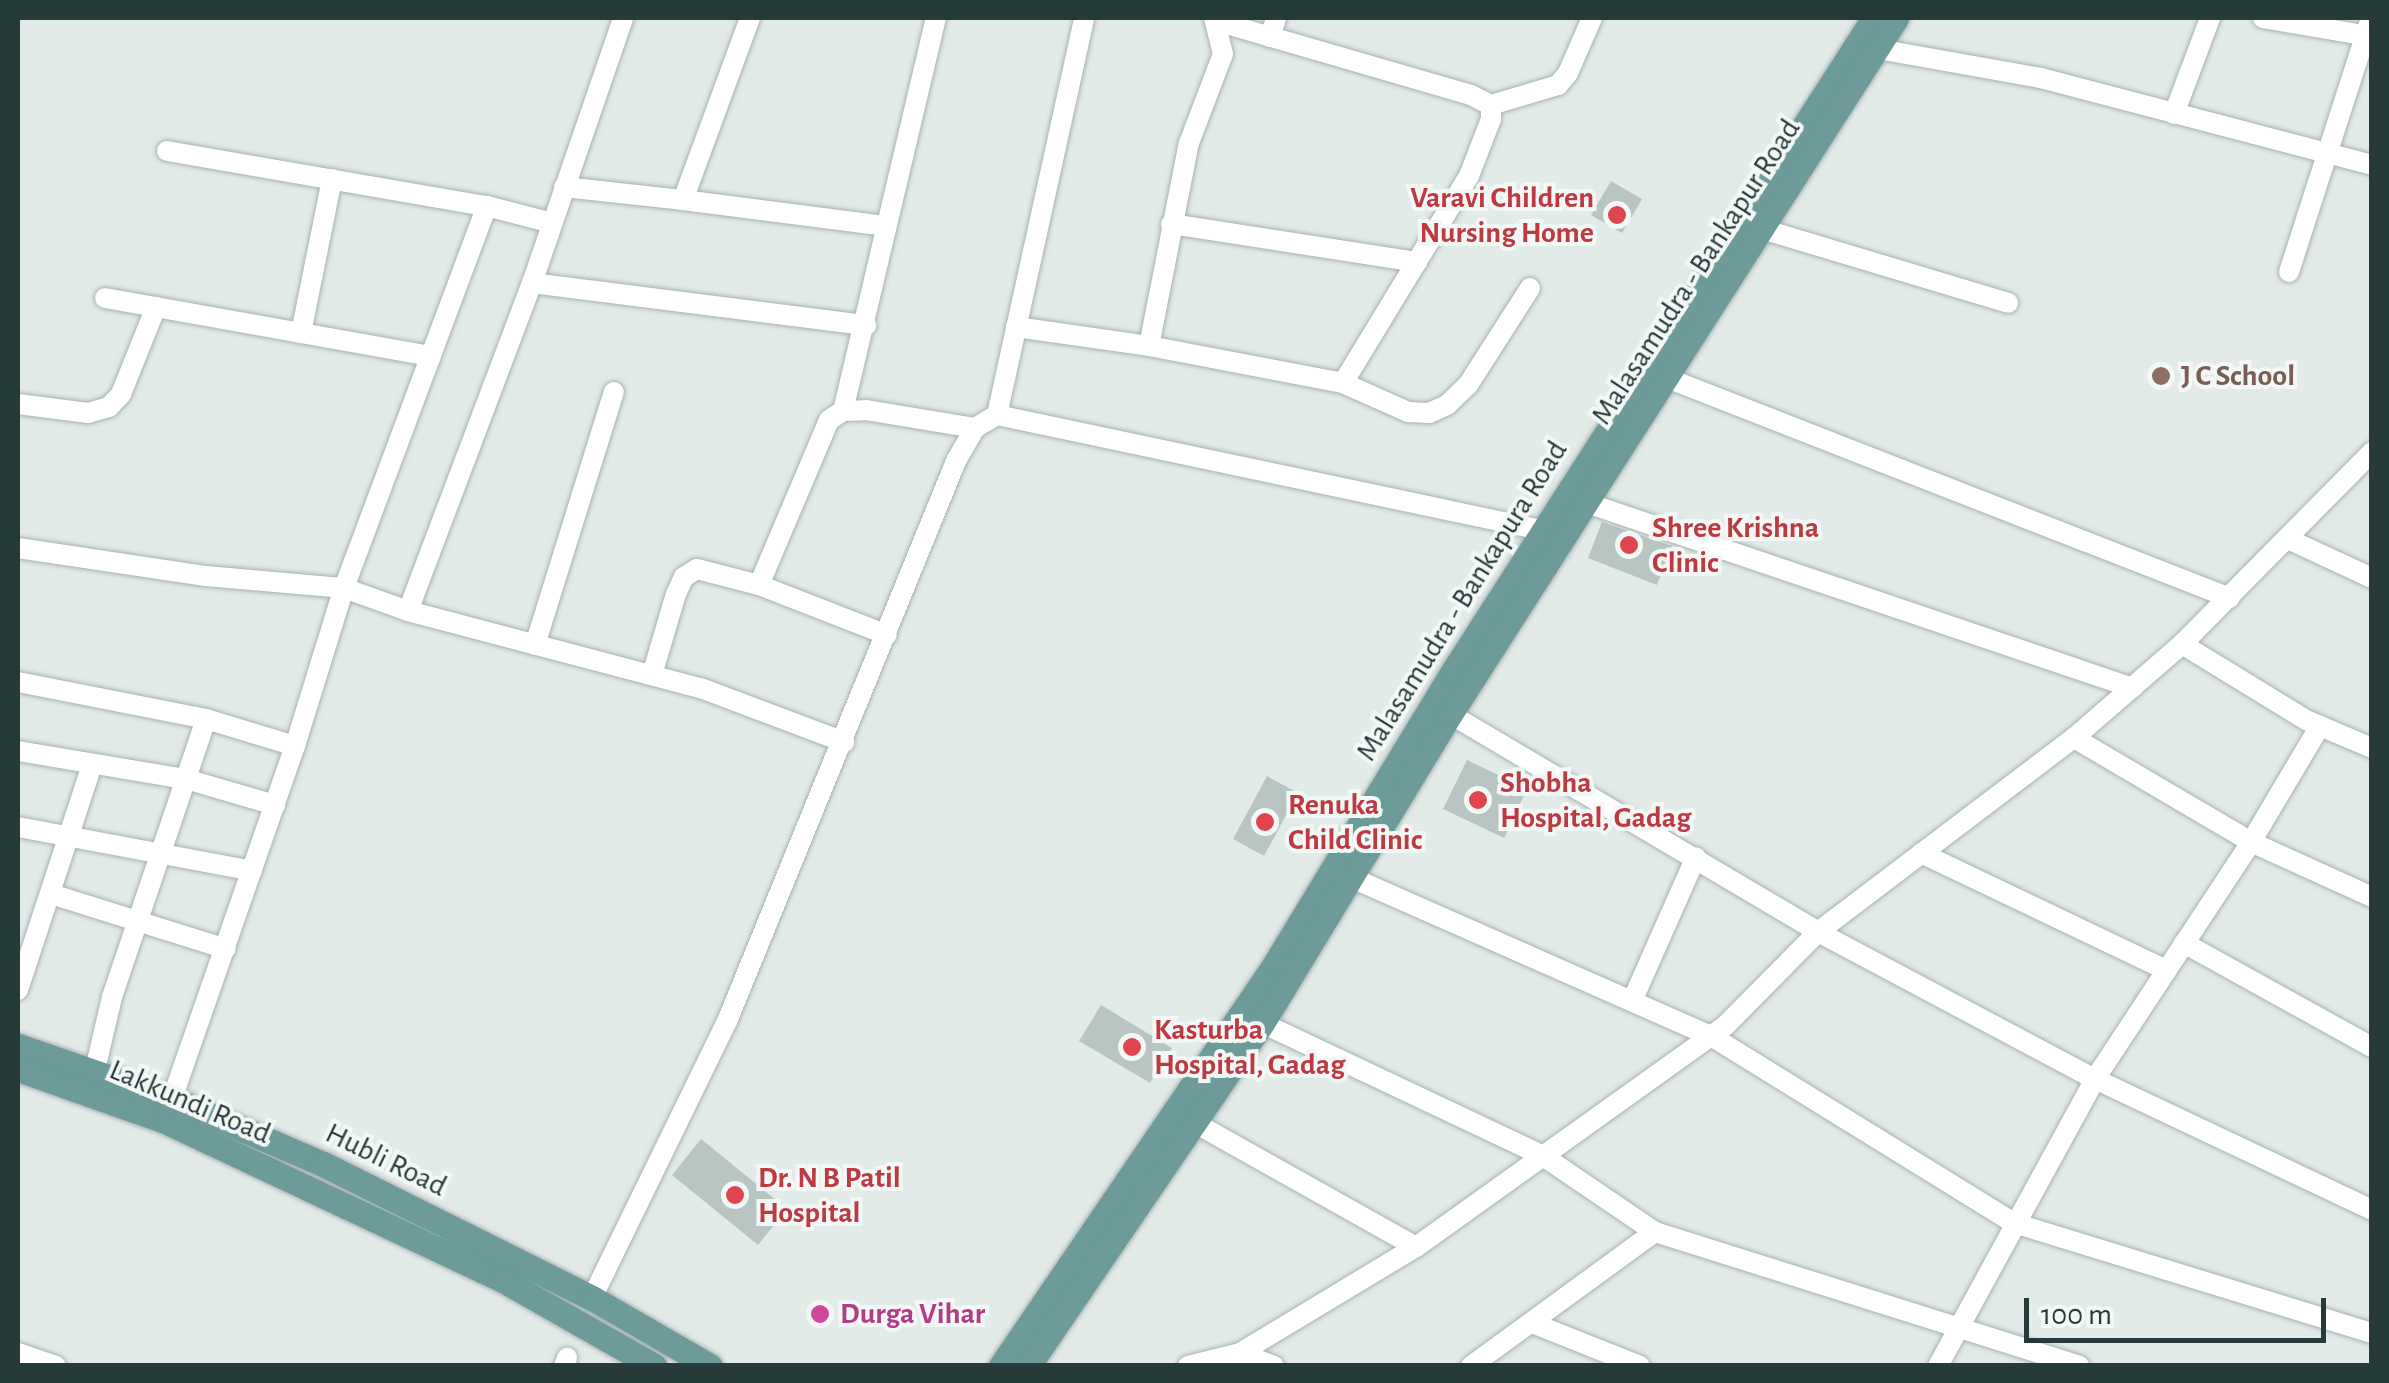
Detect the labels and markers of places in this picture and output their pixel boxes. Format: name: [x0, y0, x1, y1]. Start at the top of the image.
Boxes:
place label: Varavi Children Nursing Home: [1410, 180, 1594, 250]
marker: Varavi Children Nursing Home: [1604, 202, 1630, 228]
place label: J C School: [2181, 358, 2295, 394]
marker: J C School: [2150, 365, 2172, 387]
place label: Shree Krishna Clinic: [1652, 510, 1819, 580]
marker: Shree Krishna Clinic: [1616, 532, 1642, 558]
place label: Shobha Hospital, Gadag: [1500, 765, 1691, 836]
place label: Renuka Child Clinic: [1288, 787, 1422, 858]
marker: Shobha Hospital, Gadag: [1465, 787, 1491, 813]
marker: Renuka Child Clinic: [1252, 809, 1278, 835]
place label: Kasturba Hospital, Gadag: [1154, 1012, 1345, 1082]
marker: Kasturba Hospital, Gadag: [1119, 1034, 1145, 1060]
place label: Dr. N B Patil Hospital: [758, 1160, 901, 1230]
marker: Dr. N B Patil Hospital: [722, 1182, 748, 1208]
place label: Durga Vihar: [840, 1296, 985, 1332]
marker: Durga Vihar: [809, 1303, 831, 1325]

